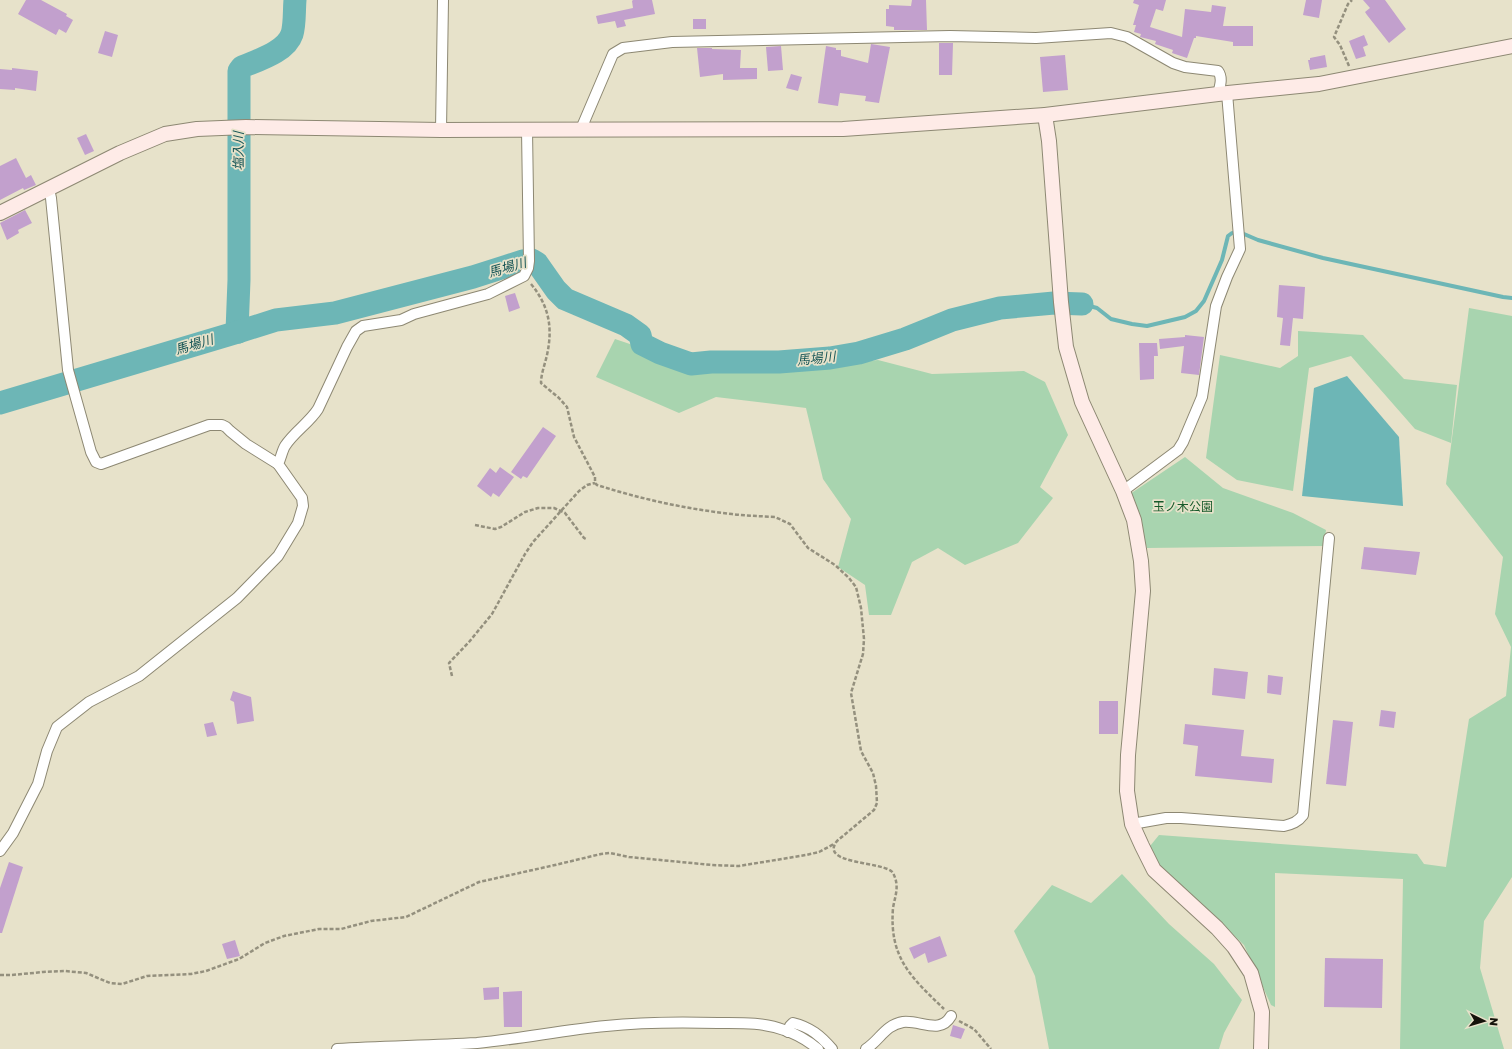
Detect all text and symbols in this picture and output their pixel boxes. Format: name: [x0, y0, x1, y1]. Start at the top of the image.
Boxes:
water label: 塩入川: [230, 130, 246, 171]
water label: 馬場川: [486, 253, 530, 280]
water label: 馬場川: [173, 330, 217, 357]
water label: 馬場川: [796, 348, 838, 368]
park label: 玉ノ木公園: [1153, 499, 1213, 514]
north arrow: [1464, 1001, 1504, 1041]
text: N: [1488, 1017, 1501, 1027]

